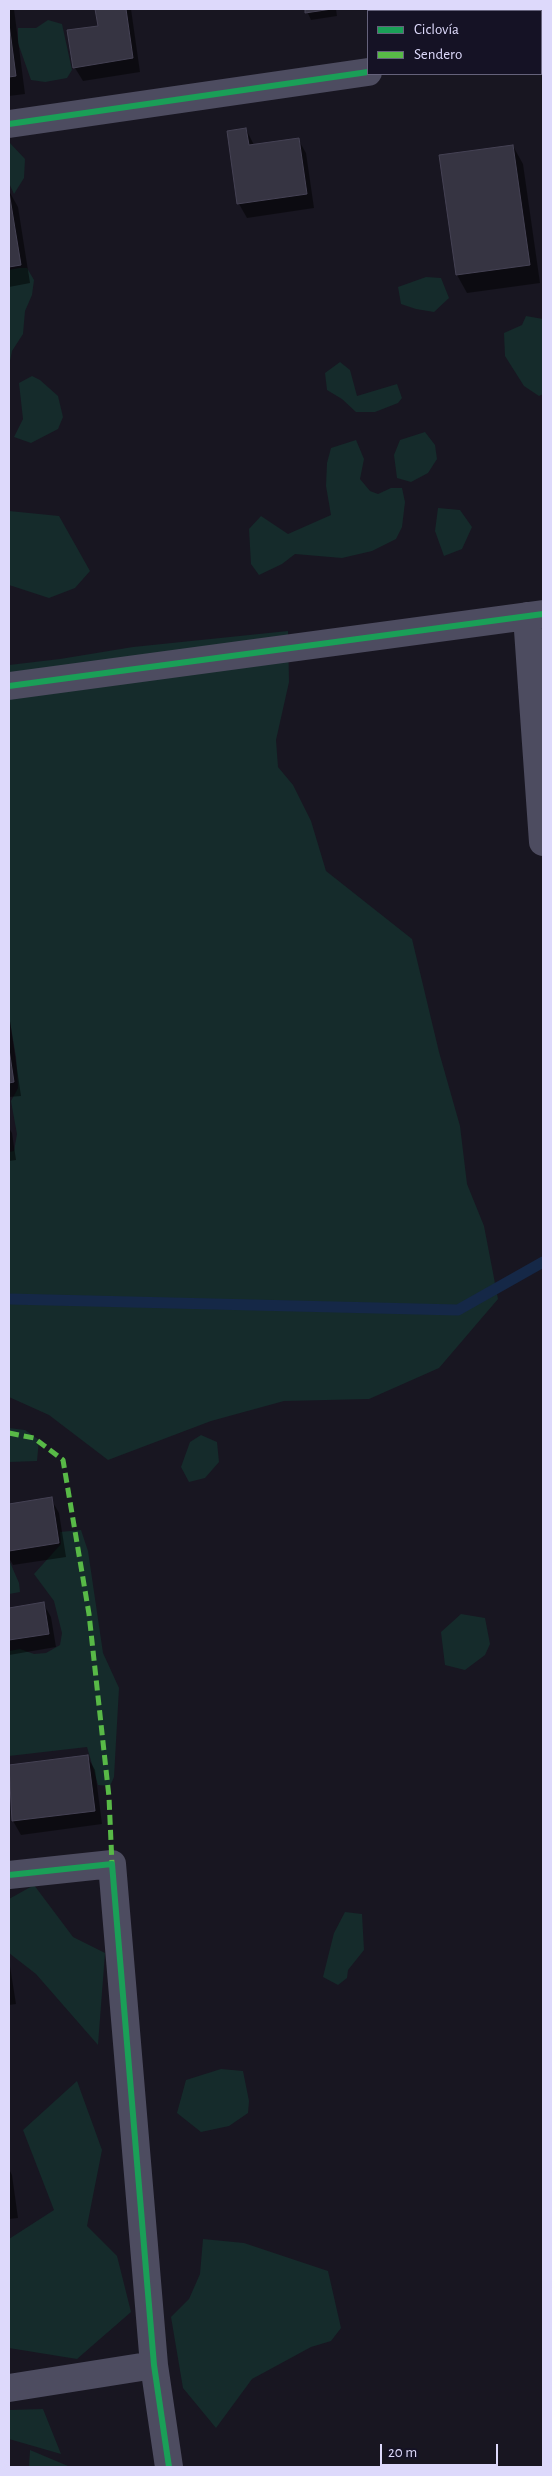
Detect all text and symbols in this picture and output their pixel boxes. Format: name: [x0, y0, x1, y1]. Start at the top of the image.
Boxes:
legend: [367, 10, 542, 75]
text: Ciclovía: [414, 22, 459, 37]
text: Sendero: [414, 47, 462, 62]
scale bar: [382, 2434, 500, 2466]
text: 20 m: [388, 2445, 417, 2460]

